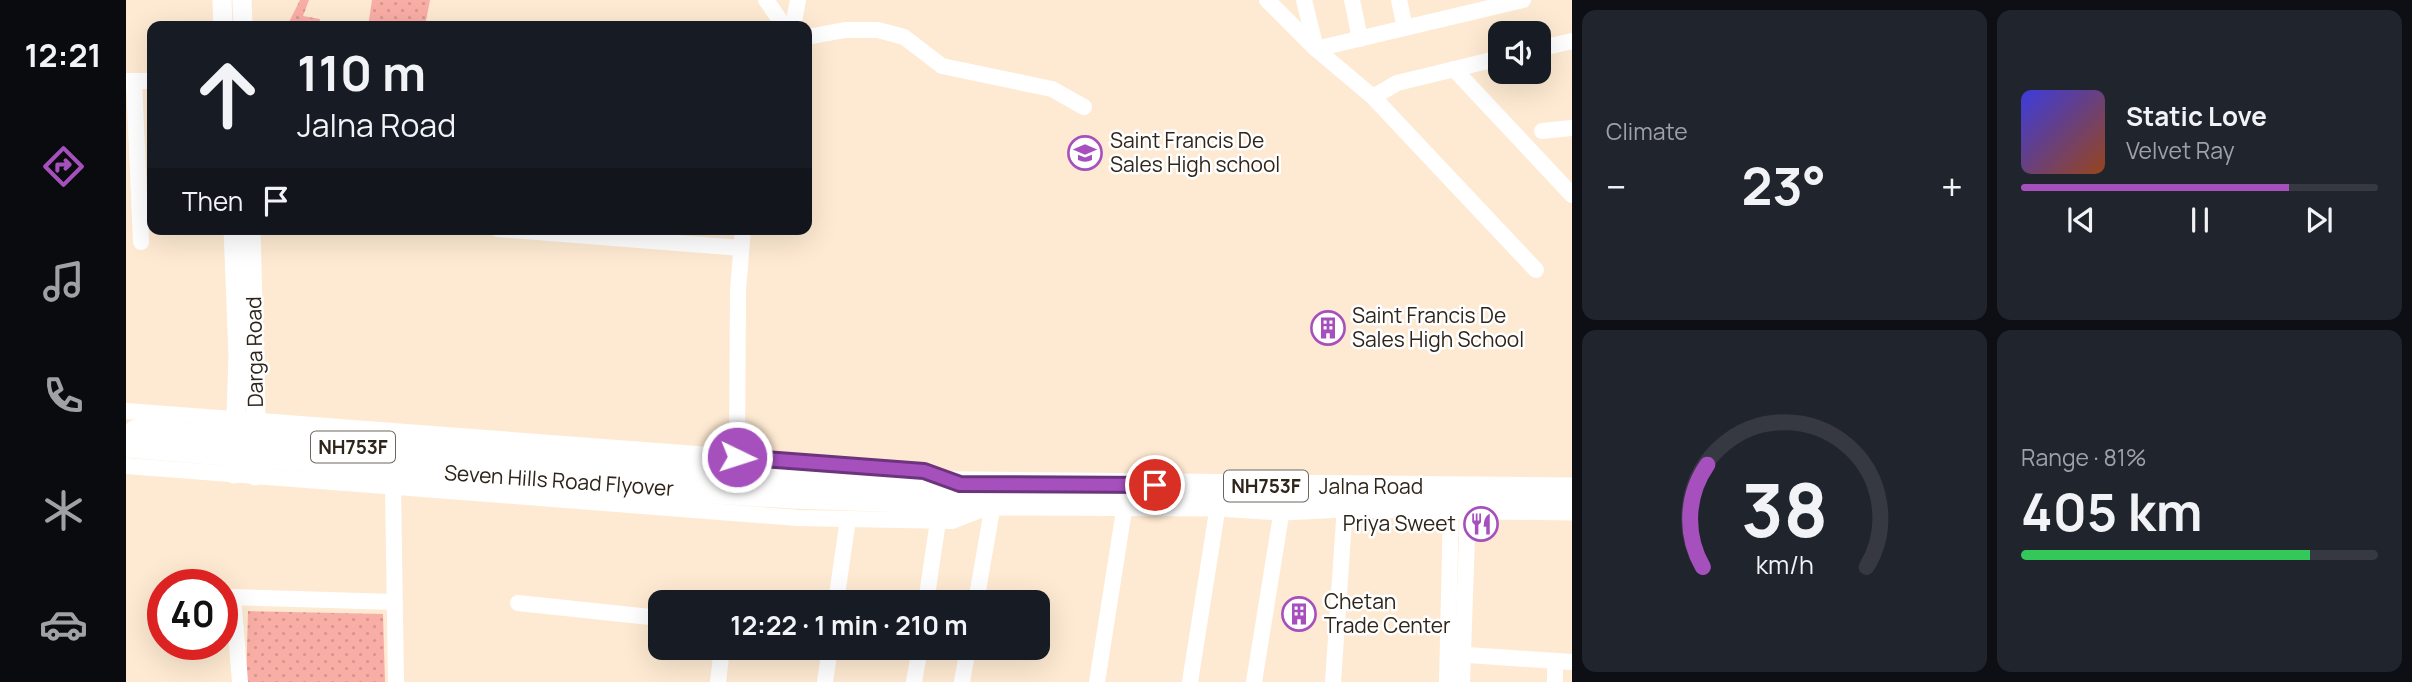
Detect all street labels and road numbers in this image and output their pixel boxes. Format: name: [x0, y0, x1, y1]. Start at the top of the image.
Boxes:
street label: Darga Road: [239, 296, 269, 408]
road number: NH753F: [311, 432, 395, 462]
street label: Seven Hills Road Flyover: [443, 458, 675, 502]
road number: NH753F: [1224, 471, 1308, 502]
street label: Jalna Road: [1319, 472, 1423, 500]

